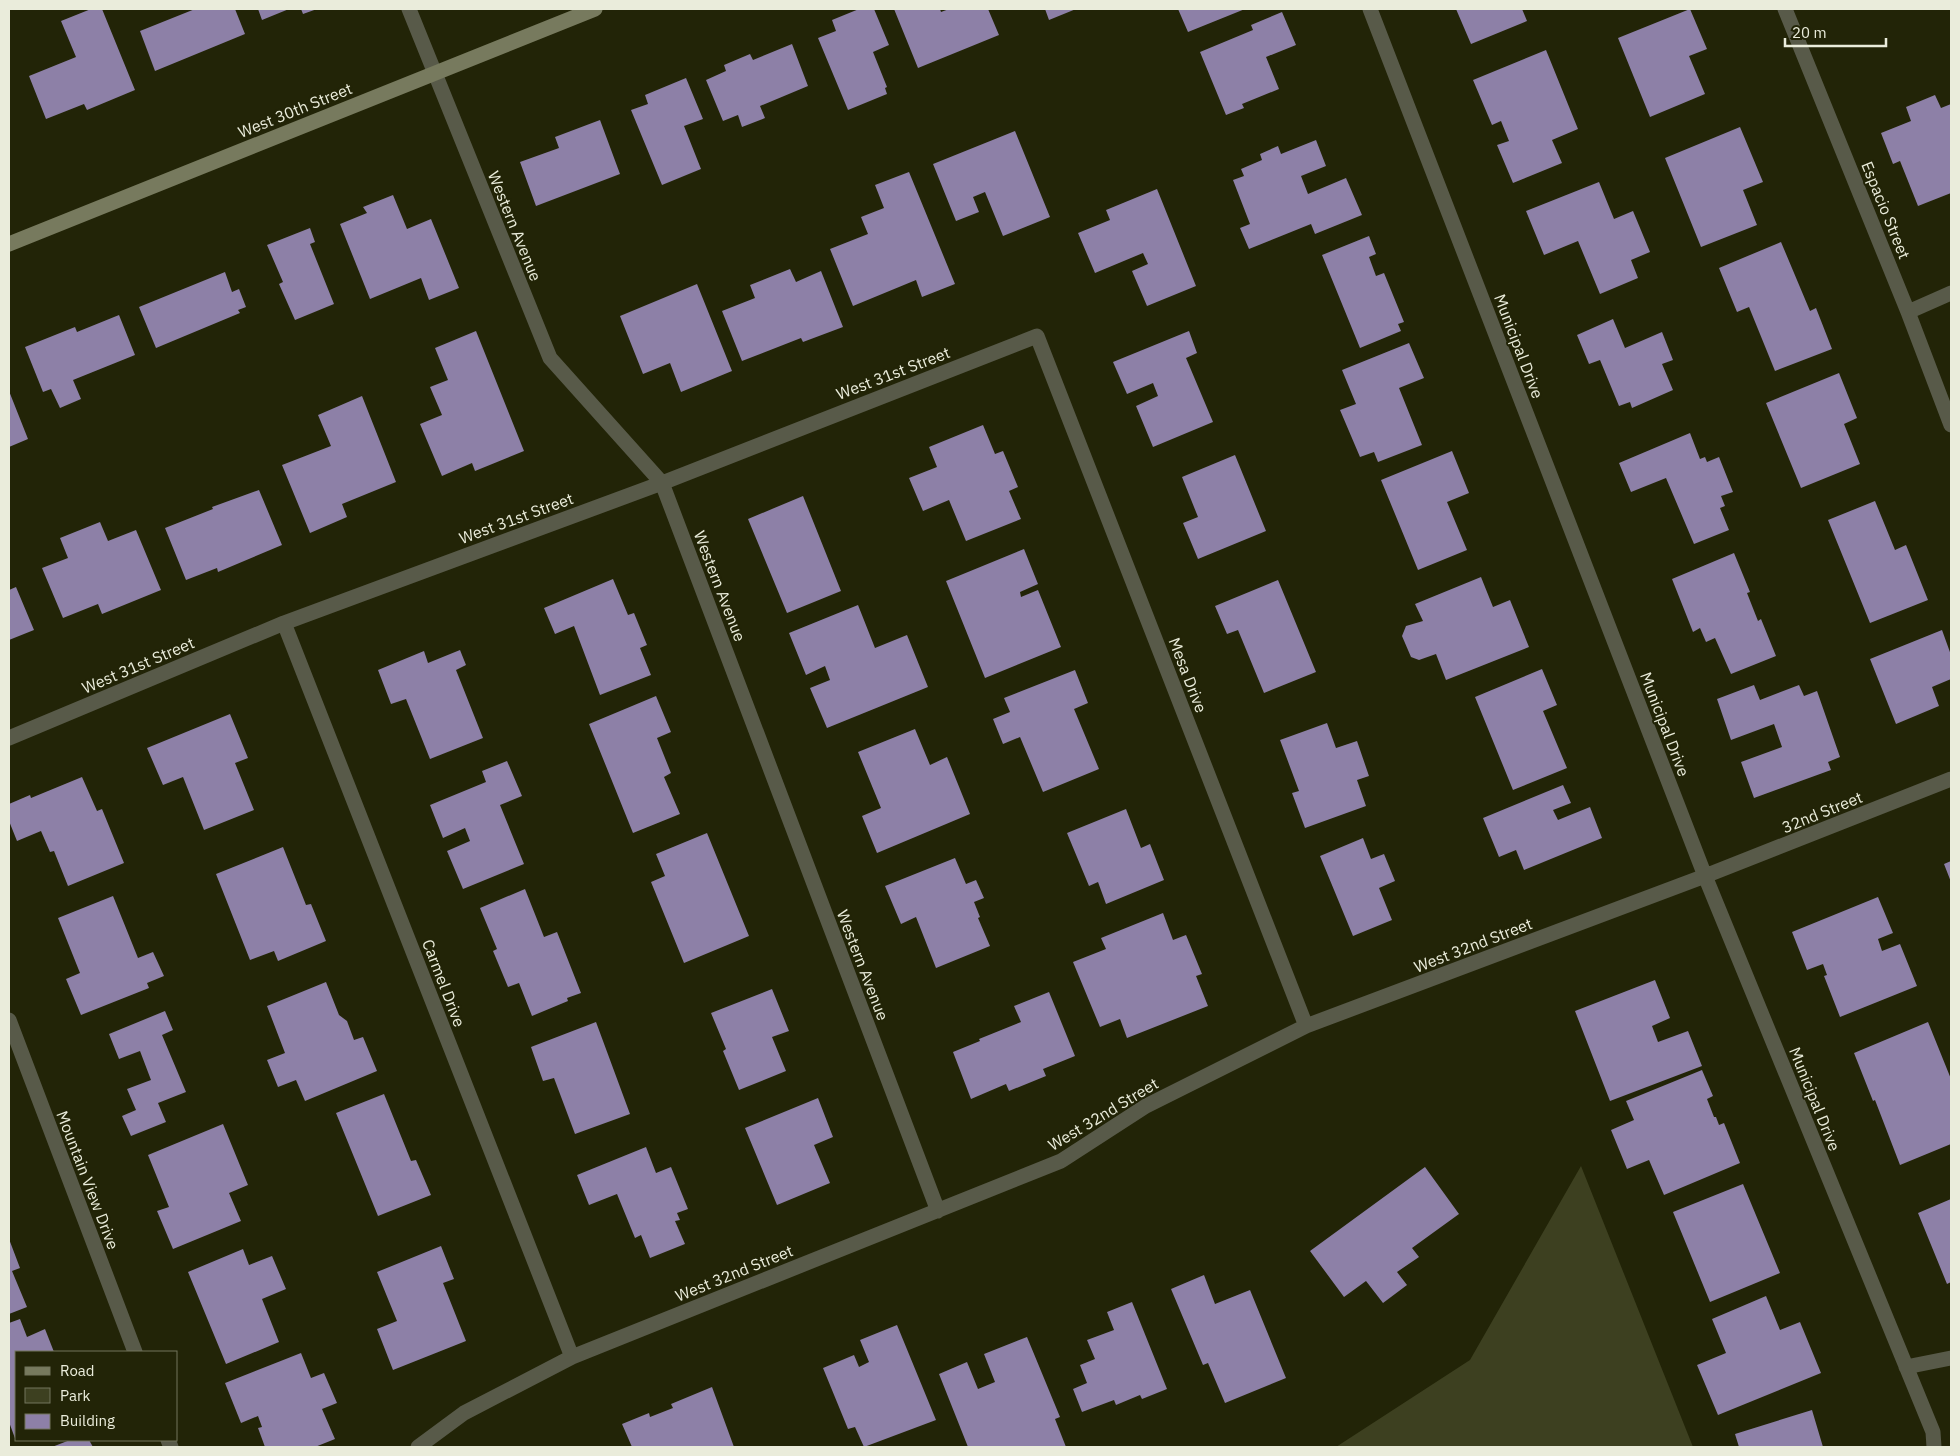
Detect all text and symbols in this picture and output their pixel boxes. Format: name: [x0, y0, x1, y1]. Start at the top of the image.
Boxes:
scale bar: [1785, 15, 1886, 47]
text: 20 m: [1792, 23, 1827, 42]
street label: West 30th Street: [235, 78, 355, 142]
street label: Espacio Street: [1857, 158, 1915, 262]
street label: Western Avenue: [484, 168, 546, 284]
street label: Municipal Drive: [1490, 291, 1548, 401]
street label: West 31st Street: [833, 342, 953, 404]
street label: West 31st Street: [456, 488, 576, 548]
street label: Western Avenue: [690, 528, 750, 644]
street label: West 31st Street: [79, 632, 197, 698]
street label: Mesa Drive: [1165, 635, 1212, 716]
street label: Municipal Drive: [1636, 669, 1694, 779]
street label: 32nd Street: [1779, 787, 1865, 837]
street label: Western Avenue: [833, 907, 893, 1023]
street label: West 32nd Street: [1411, 913, 1535, 977]
street label: Carmel Drive: [418, 936, 470, 1030]
street label: Municipal Drive: [1785, 1044, 1845, 1154]
street label: West 32nd Street: [1044, 1073, 1162, 1155]
street label: Mountain View Drive: [52, 1108, 124, 1252]
street label: West 32nd Street: [672, 1240, 796, 1306]
legend: [15, 1351, 178, 1441]
text: Road: [60, 1361, 95, 1380]
text: Park: [60, 1386, 90, 1405]
text: Building: [60, 1411, 115, 1430]

